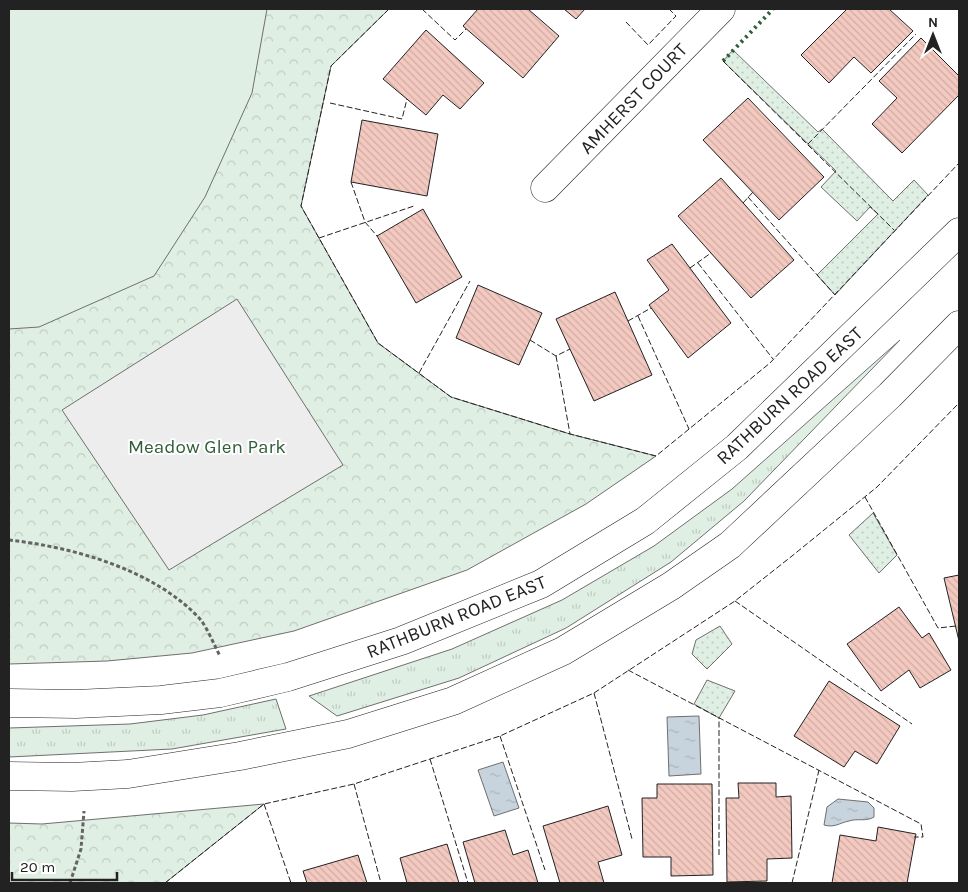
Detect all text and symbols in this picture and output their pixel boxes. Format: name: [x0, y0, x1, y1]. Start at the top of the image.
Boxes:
north arrow: [908, 10, 958, 60]
text: N: [928, 14, 938, 31]
street label: AMHERST COURT: [575, 39, 692, 158]
street label: RATHBURN ROAD EAST: [712, 322, 868, 469]
park label: Meadow Glen Park: [128, 436, 286, 458]
street label: RATHBURN ROAD EAST: [363, 571, 550, 663]
scale bar: [12, 850, 118, 882]
text: 20 m: [20, 858, 55, 876]

